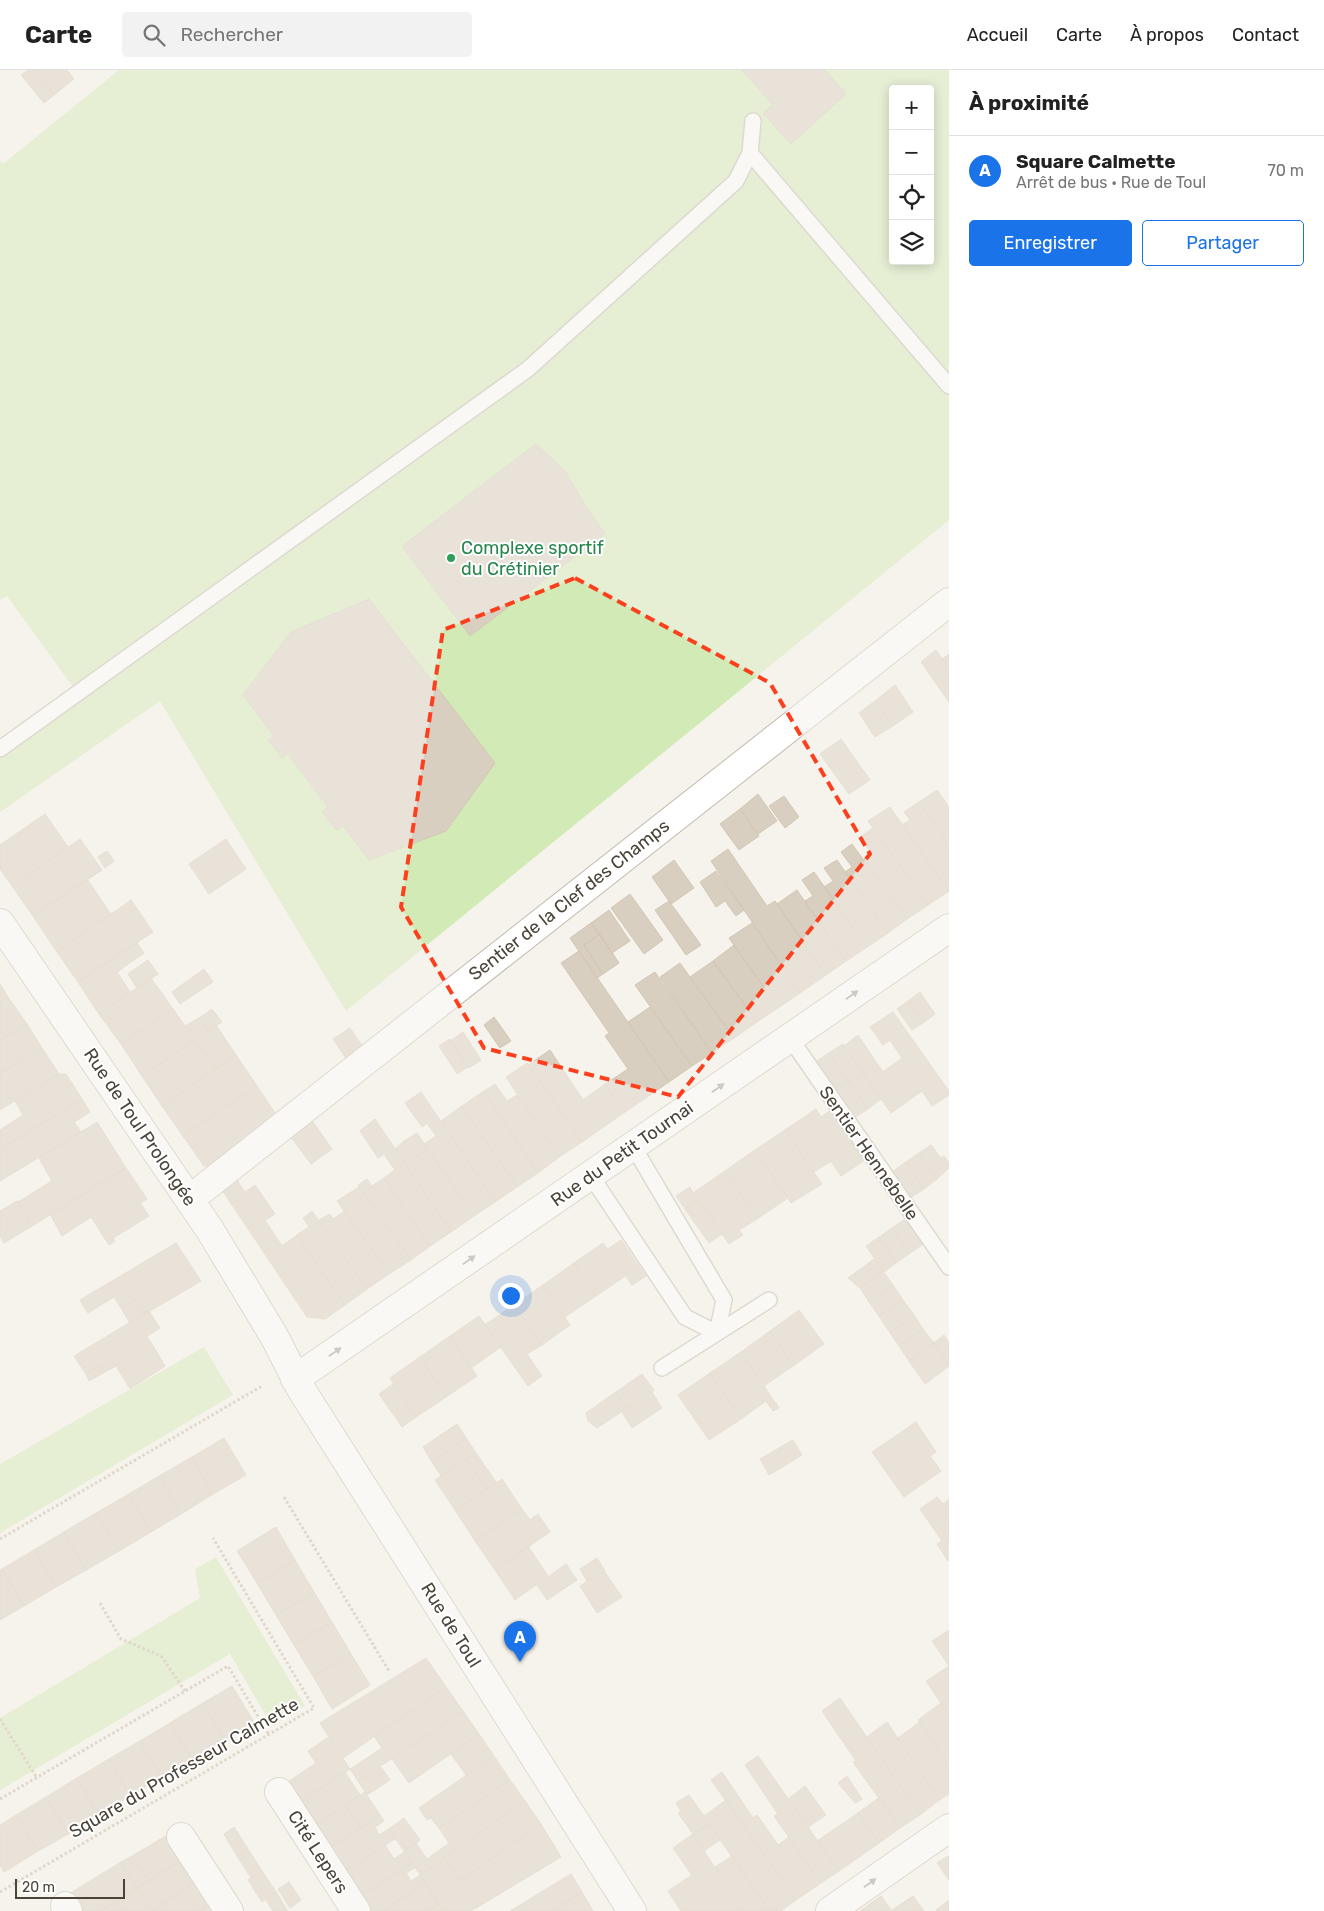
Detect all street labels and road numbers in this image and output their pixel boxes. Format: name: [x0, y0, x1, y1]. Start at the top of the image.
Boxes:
street label: Sentier de la Clef des Champs: [464, 815, 674, 985]
street label: Rue de Toul Prolongée: [79, 1044, 201, 1210]
street label: Sentier Hennebelle: [814, 1082, 924, 1224]
street label: Rue du Petit Tournai: [547, 1097, 697, 1211]
street label: Rue de Toul: [416, 1578, 486, 1672]
street label: Square du Professeur Calmette: [65, 1693, 303, 1843]
street label: Cité Lepers: [283, 1806, 353, 1898]

